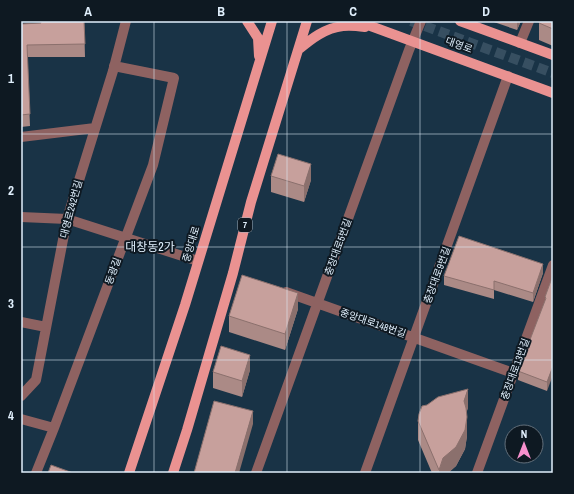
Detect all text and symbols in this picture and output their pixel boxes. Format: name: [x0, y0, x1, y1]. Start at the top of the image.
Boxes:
text: A: [84, 3, 92, 20]
text: B: [217, 3, 225, 20]
text: C: [349, 3, 357, 20]
text: D: [482, 3, 490, 20]
street label: 대영로: [444, 34, 474, 56]
text: 1: [8, 70, 14, 87]
street label: 대영로242번길: [57, 178, 85, 240]
text: 2: [8, 182, 14, 199]
street label: 충장대로5번길: [322, 217, 354, 277]
road number: 7: [238, 218, 252, 232]
street label: 중앙대로: [179, 224, 203, 264]
district label: 대창동2가: [125, 239, 175, 255]
street label: 충장대로9번길: [421, 245, 453, 305]
street label: 동광길: [102, 256, 124, 286]
text: 3: [8, 295, 14, 312]
street label: 중앙대로148번길: [338, 306, 408, 340]
street label: 충장대로13번길: [498, 337, 532, 401]
text: 4: [8, 407, 14, 424]
north arrow: [504, 424, 544, 464]
text: N: [521, 427, 527, 441]

